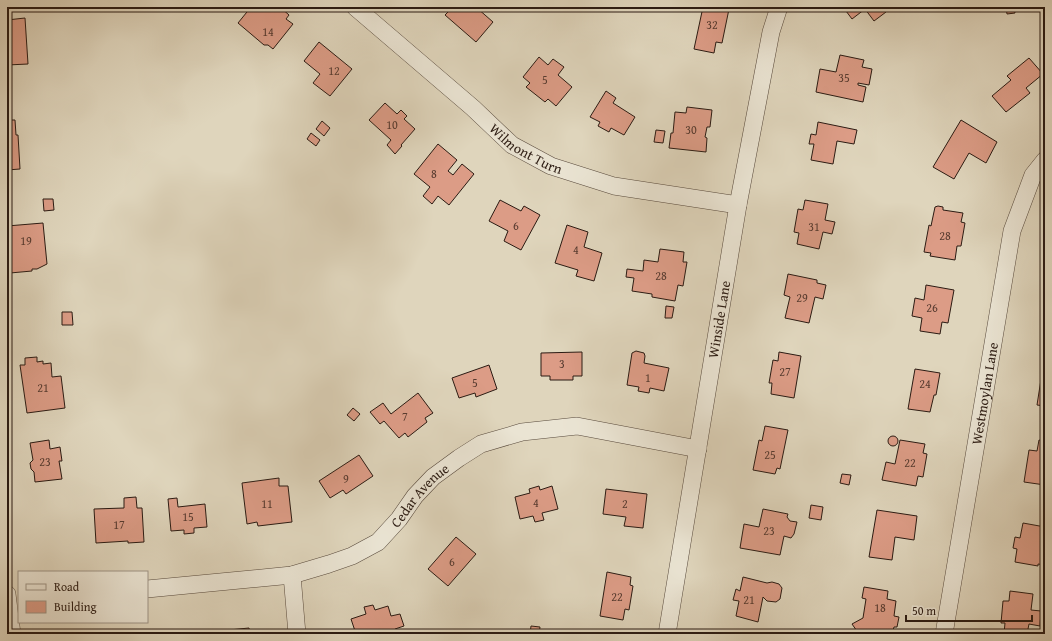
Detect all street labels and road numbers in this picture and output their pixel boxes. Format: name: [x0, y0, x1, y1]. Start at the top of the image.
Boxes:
street label: Wilmont Turn: [485, 119, 565, 179]
street label: Winside Lane: [703, 279, 735, 360]
street label: Westmoylan Lane: [966, 340, 1003, 446]
street label: Cedar Avenue: [386, 458, 453, 532]

